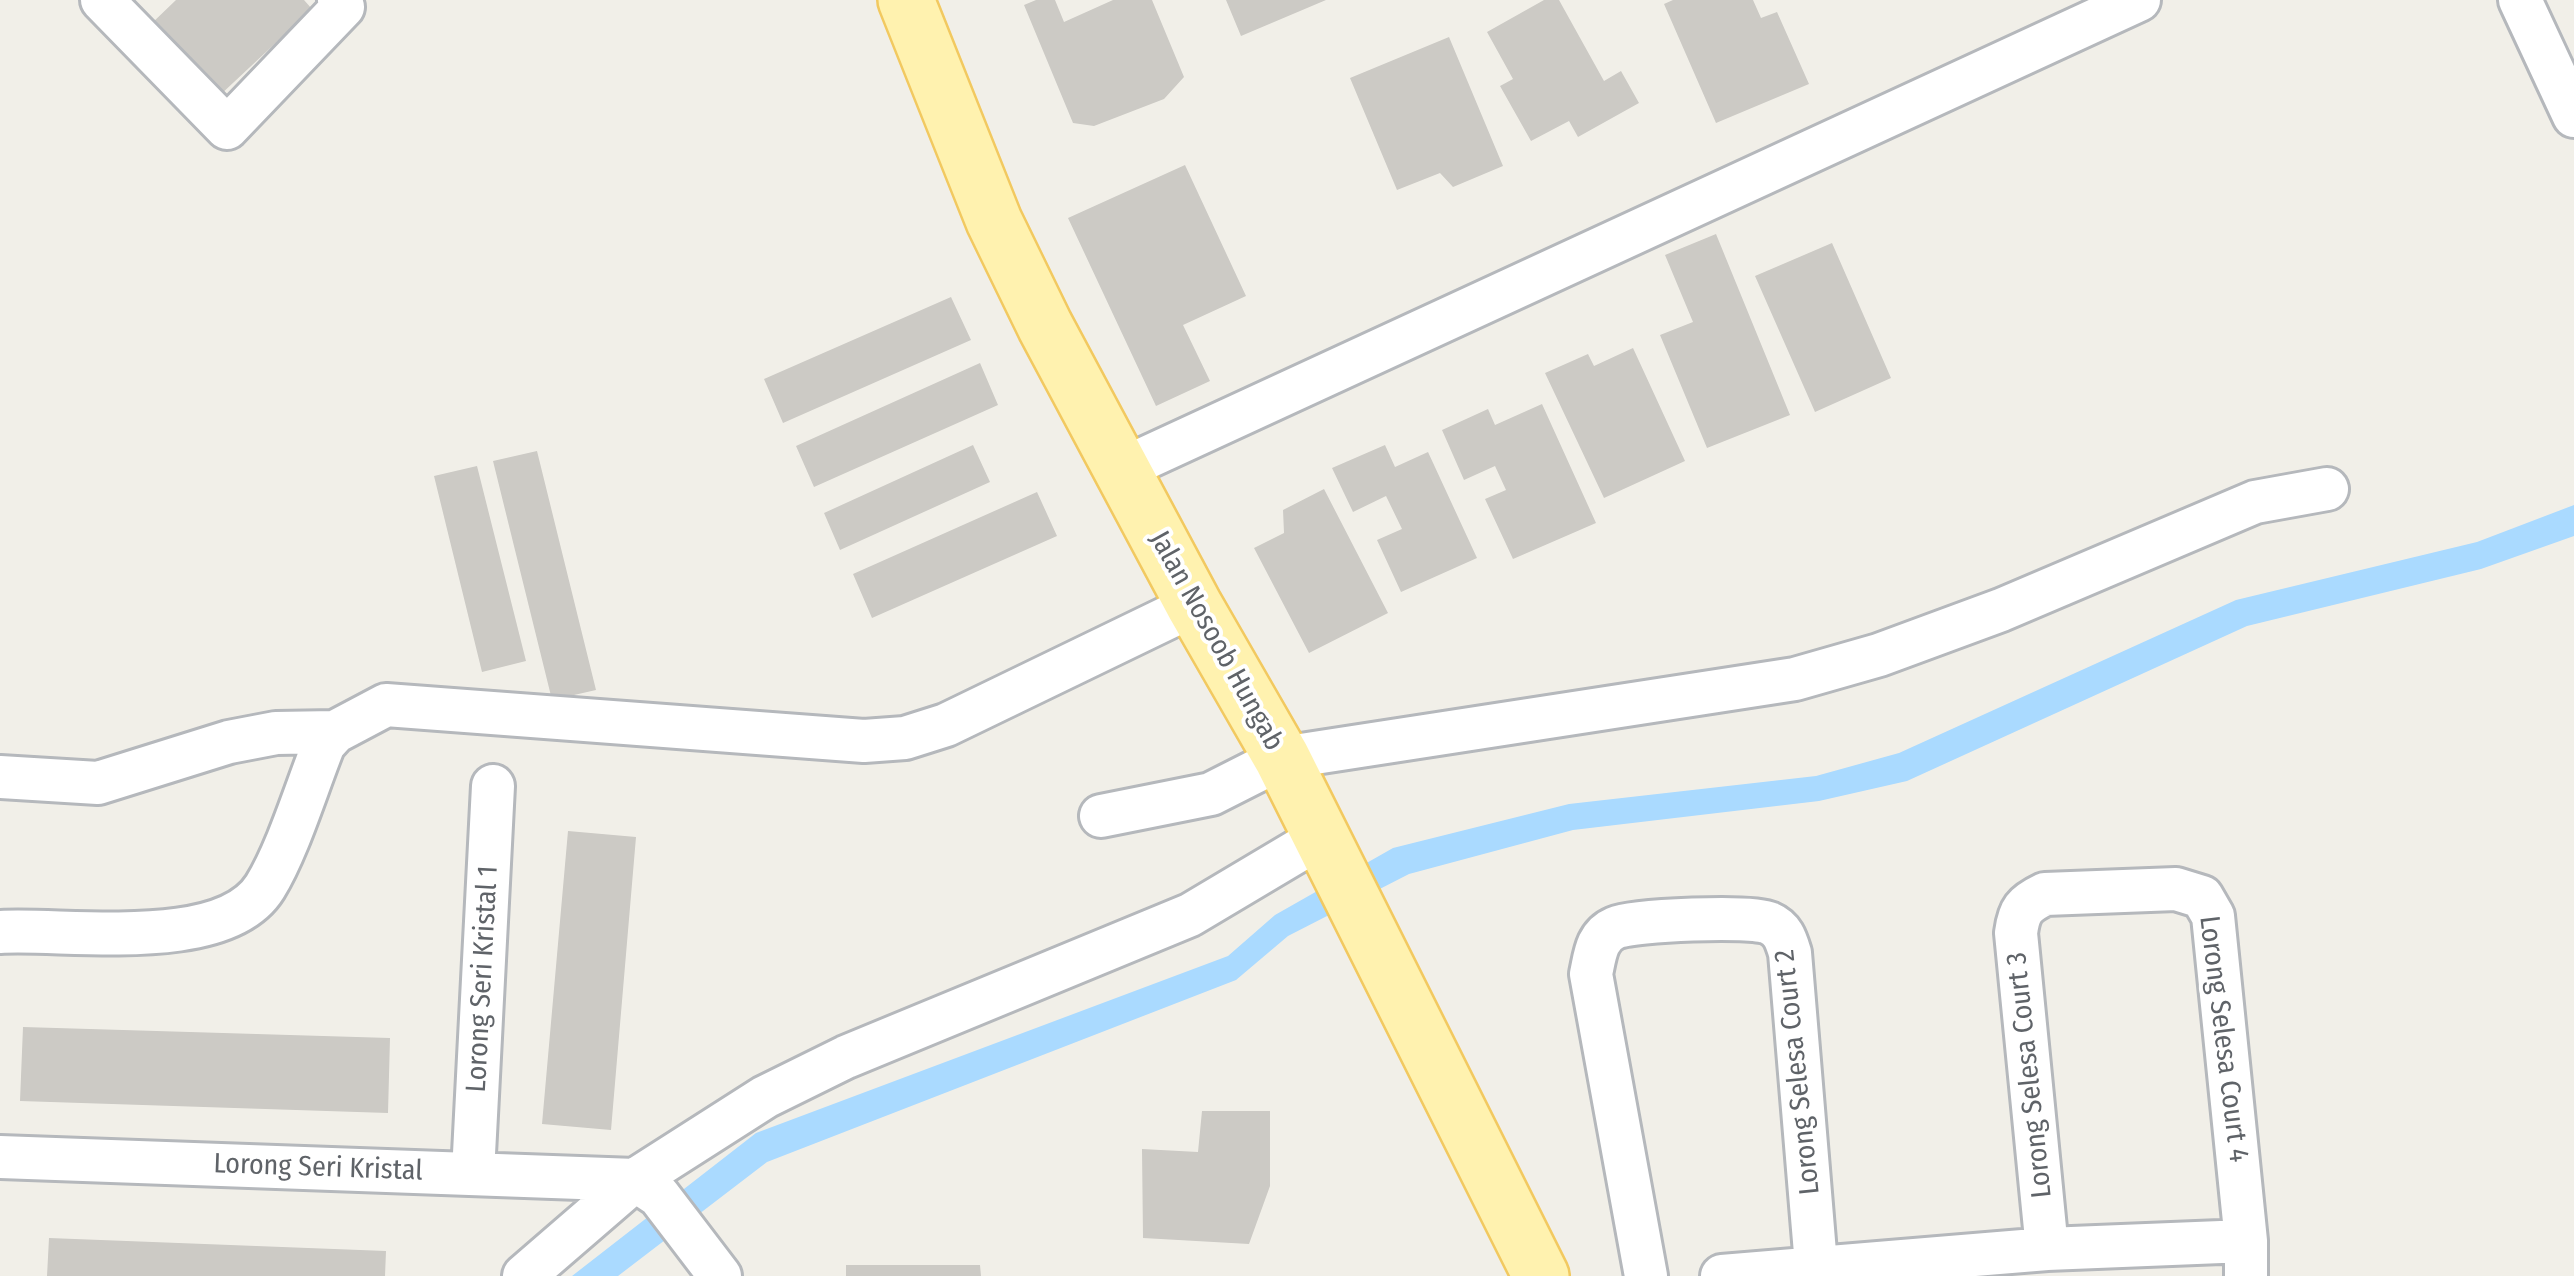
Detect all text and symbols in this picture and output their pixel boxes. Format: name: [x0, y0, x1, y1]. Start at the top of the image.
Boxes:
street label: Jalan Nosoob Hungab: [1142, 525, 1290, 757]
street label: Lorong Seri Kristal 1: [460, 865, 506, 1093]
street label: Lorong Selesa Court 4: [2191, 914, 2255, 1164]
street label: Lorong Selesa Court 2: [1768, 948, 1828, 1196]
street label: Lorong Selesa Court 3: [2000, 951, 2060, 1199]
street label: Lorong Seri Kristal: [213, 1148, 423, 1188]

